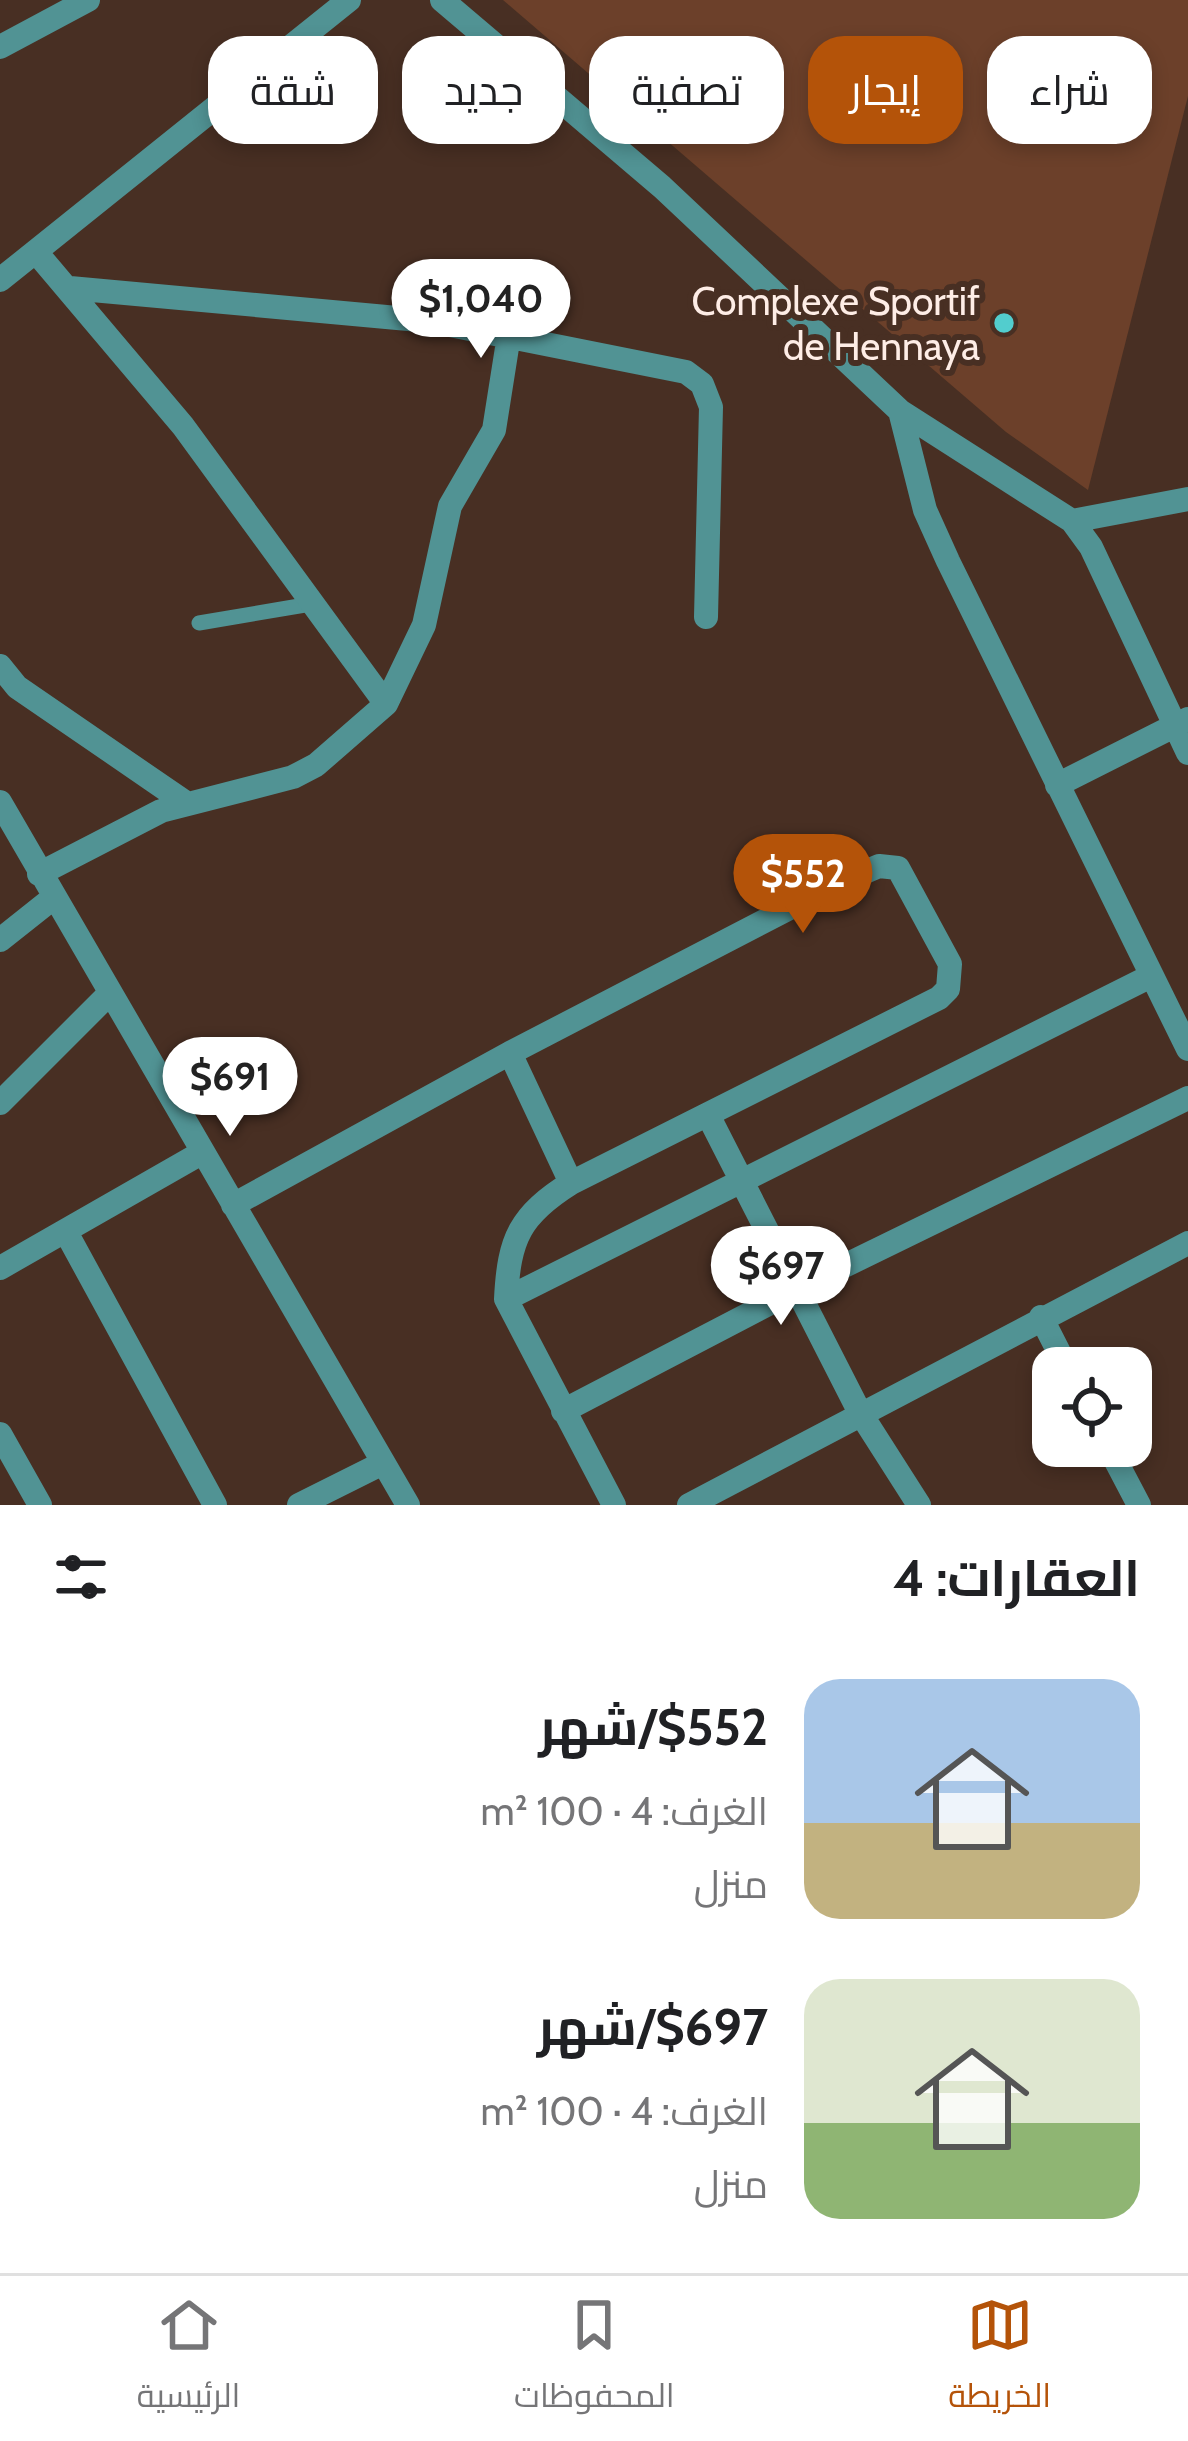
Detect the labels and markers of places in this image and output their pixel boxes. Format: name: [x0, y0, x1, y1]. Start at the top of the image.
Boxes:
pin: $1,040: [383, 259, 579, 361]
place label: Complexe Sportif de Hennaya: [691, 277, 980, 370]
marker: Complexe Sportif de Hennaya: [991, 310, 1017, 336]
pin: $552: [732, 834, 874, 936]
pin: $691: [159, 1037, 301, 1139]
pin: $697: [710, 1226, 852, 1328]

